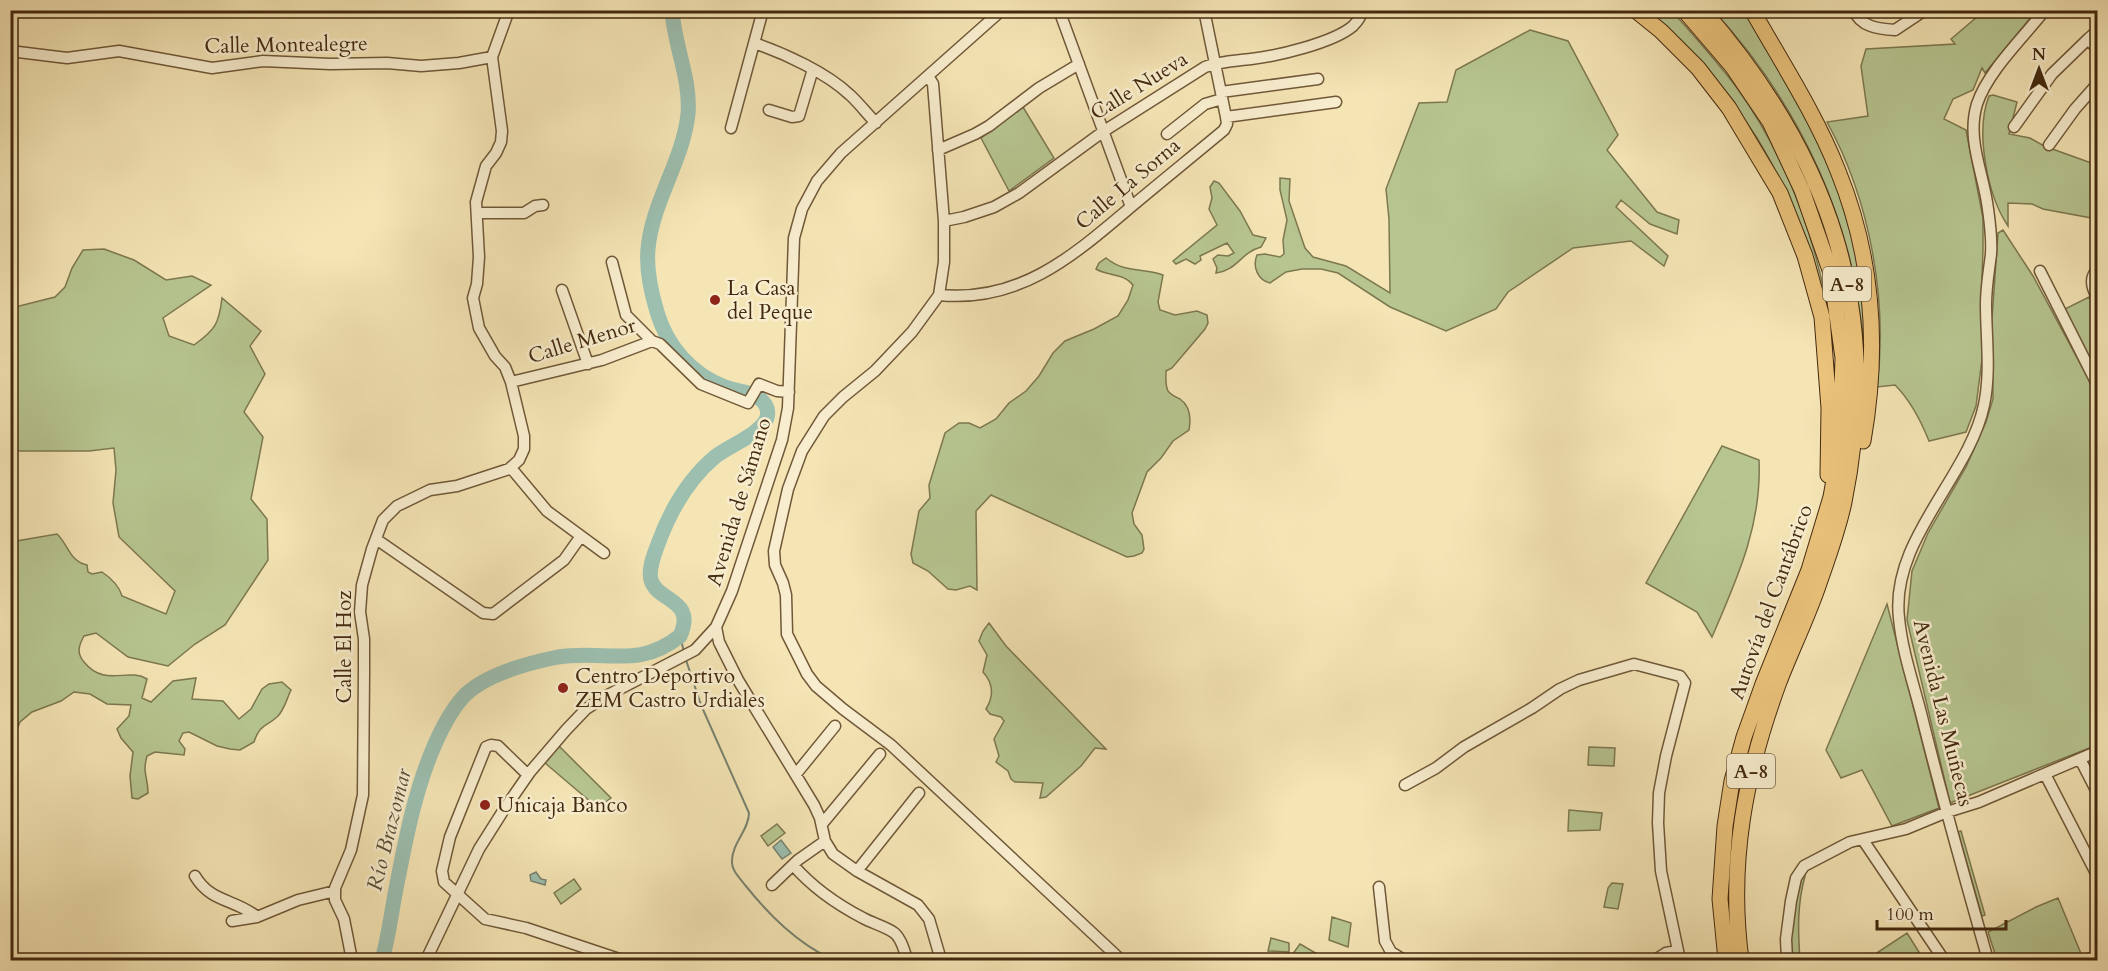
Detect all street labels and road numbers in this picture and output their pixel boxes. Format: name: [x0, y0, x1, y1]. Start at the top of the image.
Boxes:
street label: Calle Montealegre: [204, 29, 368, 61]
street label: Calle Nueva: [1085, 45, 1193, 127]
street label: Calle La Sorna: [1069, 131, 1187, 237]
road number: A-8: [1823, 267, 1871, 301]
street label: Calle Menor: [525, 311, 640, 371]
street label: Avenida de Sámano: [700, 414, 778, 590]
street label: Autovía del Cantábrico: [1722, 500, 1820, 704]
street label: Calle El Hoz: [330, 590, 359, 704]
street label: Avenida Las Muñecas: [1906, 616, 1980, 810]
road number: A-8: [1727, 754, 1775, 788]

